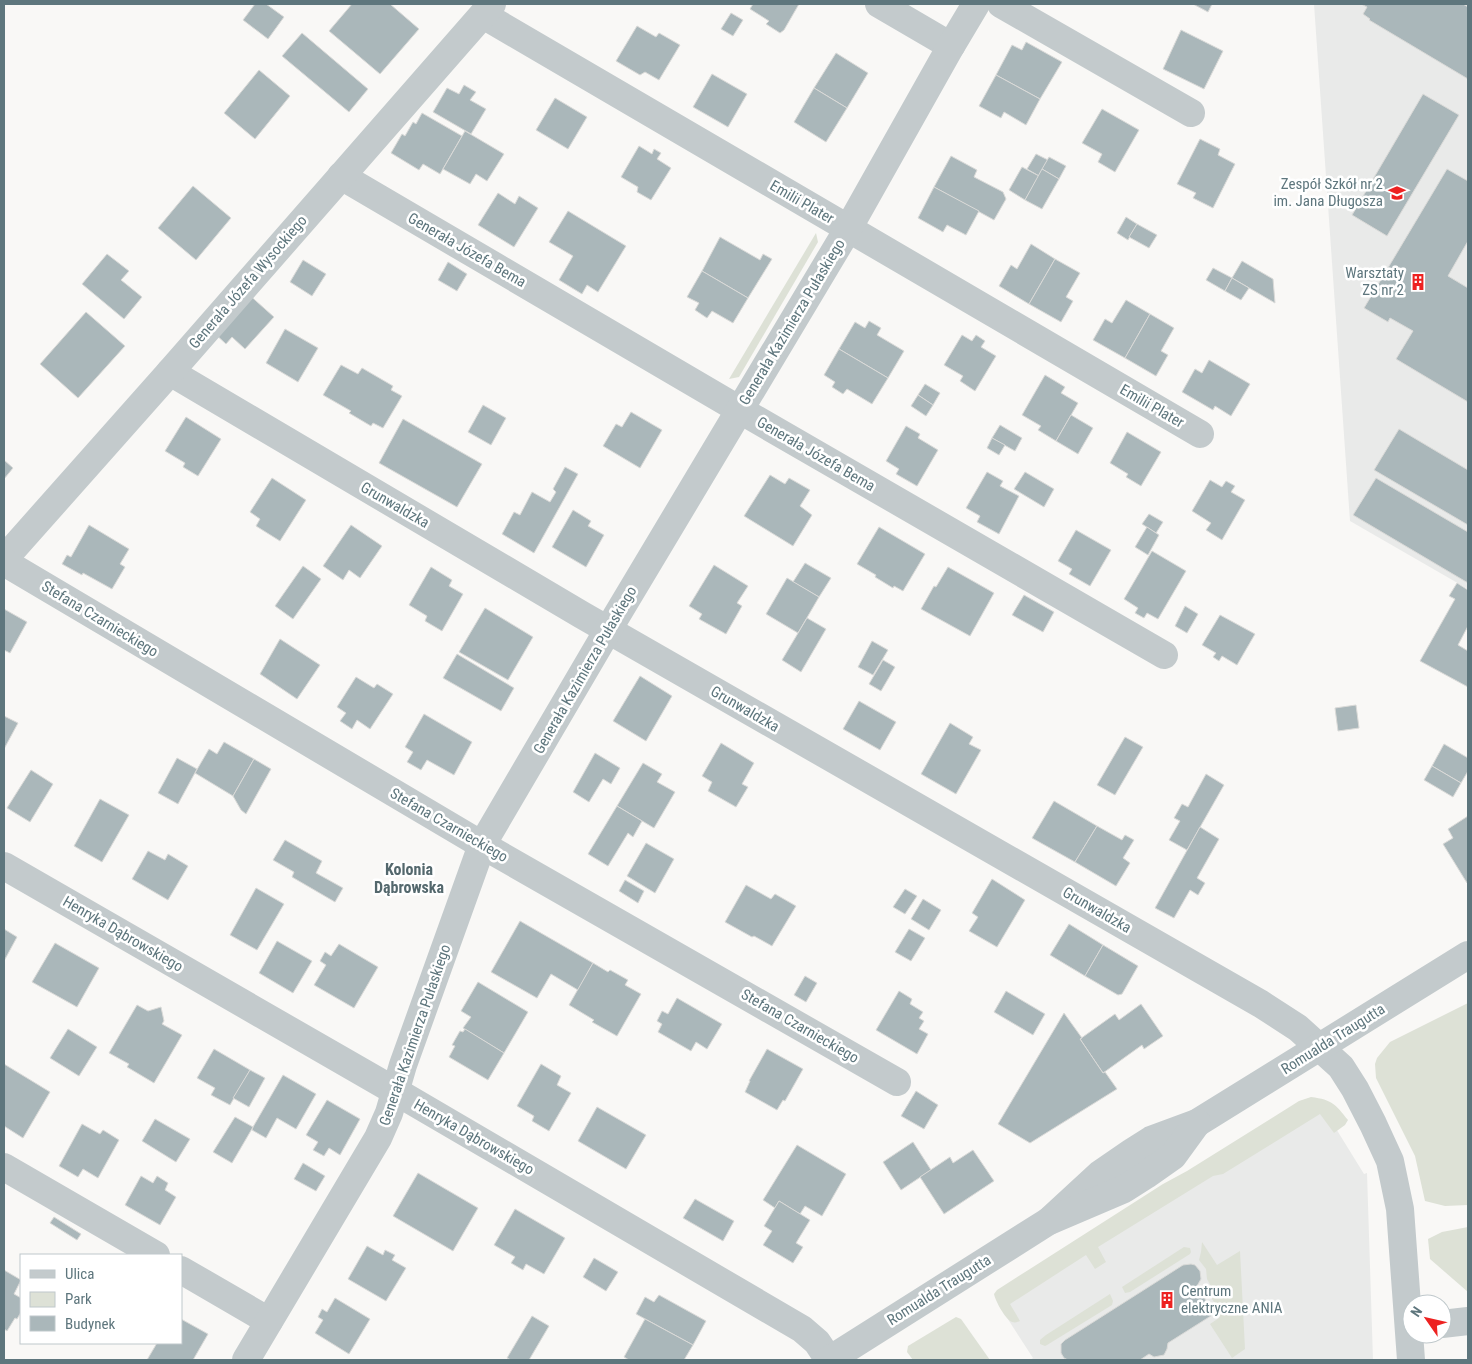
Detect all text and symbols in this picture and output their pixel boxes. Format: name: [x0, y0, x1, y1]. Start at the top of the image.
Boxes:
place label: Zespół Szkół nr 2 im. Jana Długosza: [1273, 175, 1383, 210]
street label: Emilii Plater: [767, 176, 838, 228]
school or university icon: Zespół Szkół nr 2 im. Jana Długosza: [1387, 183, 1407, 203]
street label: Generała Józefa Bema: [405, 209, 529, 291]
street label: Generała Józefa Wysockiego: [185, 212, 311, 352]
street label: Generała Kazimierza Pułaskiego: [735, 236, 849, 408]
place label: Warsztaty ZS nr 2: [1345, 264, 1404, 299]
building icon: Warsztaty ZS nr 2: [1408, 272, 1428, 292]
street label: Emilii Plater: [1117, 380, 1188, 432]
street label: Generała Józefa Bema: [754, 413, 878, 495]
street label: Grunwaldzka: [357, 478, 433, 532]
street label: Stefana Czarnieckiego: [38, 577, 162, 661]
street label: Generała Kazimierza Pułaskiego: [530, 583, 640, 757]
street label: Grunwaldzka: [707, 682, 783, 736]
street label: Stefana Czarnieckiego: [387, 784, 511, 866]
district label: Kolonia Dąbrowska: [374, 860, 444, 897]
street label: Grunwaldzka: [1059, 883, 1135, 937]
street label: Henryka Dąbrowskiego: [60, 892, 186, 976]
street label: Generała Kazimierza Pułaskiego: [375, 942, 455, 1128]
street label: Stefana Czarnieckiego: [738, 985, 862, 1067]
street label: Romualda Traugutta: [1278, 1000, 1388, 1078]
street label: Henryka Dąbrowskiego: [411, 1095, 537, 1179]
street label: Romualda Traugutta: [884, 1251, 994, 1329]
legend: [20, 1254, 182, 1344]
text: Ulica: [65, 1265, 94, 1283]
place label: Centrum elektryczne ANIA: [1181, 1282, 1283, 1317]
text: Park: [65, 1290, 92, 1308]
building icon: Centrum elektryczne ANIA: [1157, 1290, 1177, 1310]
north arrow: [1402, 1294, 1452, 1344]
text: N: [1407, 1304, 1425, 1320]
text: Budynek: [65, 1315, 115, 1333]

